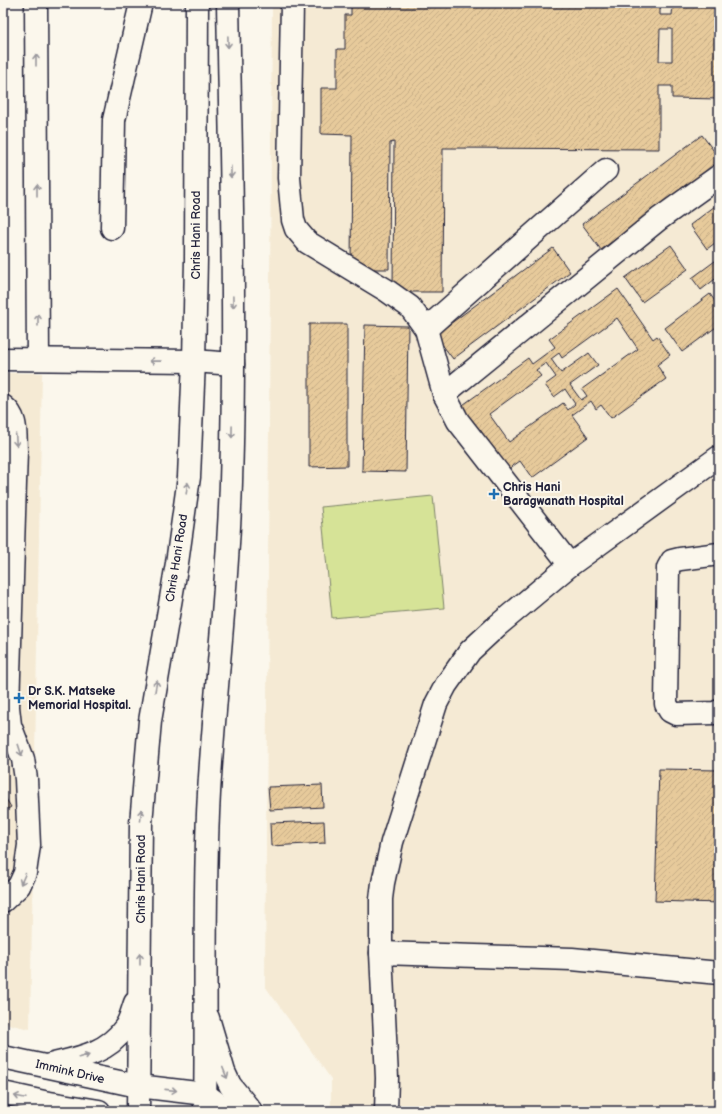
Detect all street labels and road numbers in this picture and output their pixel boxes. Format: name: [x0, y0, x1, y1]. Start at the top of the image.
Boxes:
street label: Chris Hani Road: [189, 190, 204, 279]
street label: Chris Hani Road: [163, 513, 191, 603]
street label: Chris Hani Road: [134, 834, 149, 923]
street label: Immink Drive: [34, 1057, 106, 1087]

